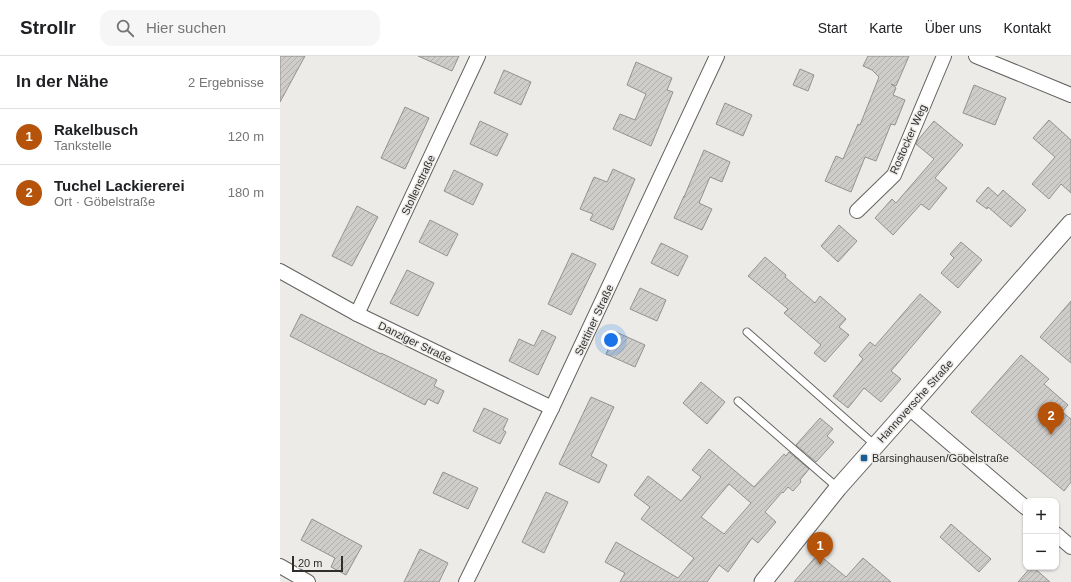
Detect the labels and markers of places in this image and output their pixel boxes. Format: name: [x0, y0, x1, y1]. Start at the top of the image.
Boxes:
pin: 2: [1038, 402, 1064, 435]
place label: Barsinghausen/Göbelstraße: [872, 452, 1009, 464]
marker: Barsinghausen/Göbelstraße: [859, 453, 869, 463]
pin: 1: [807, 532, 833, 565]

